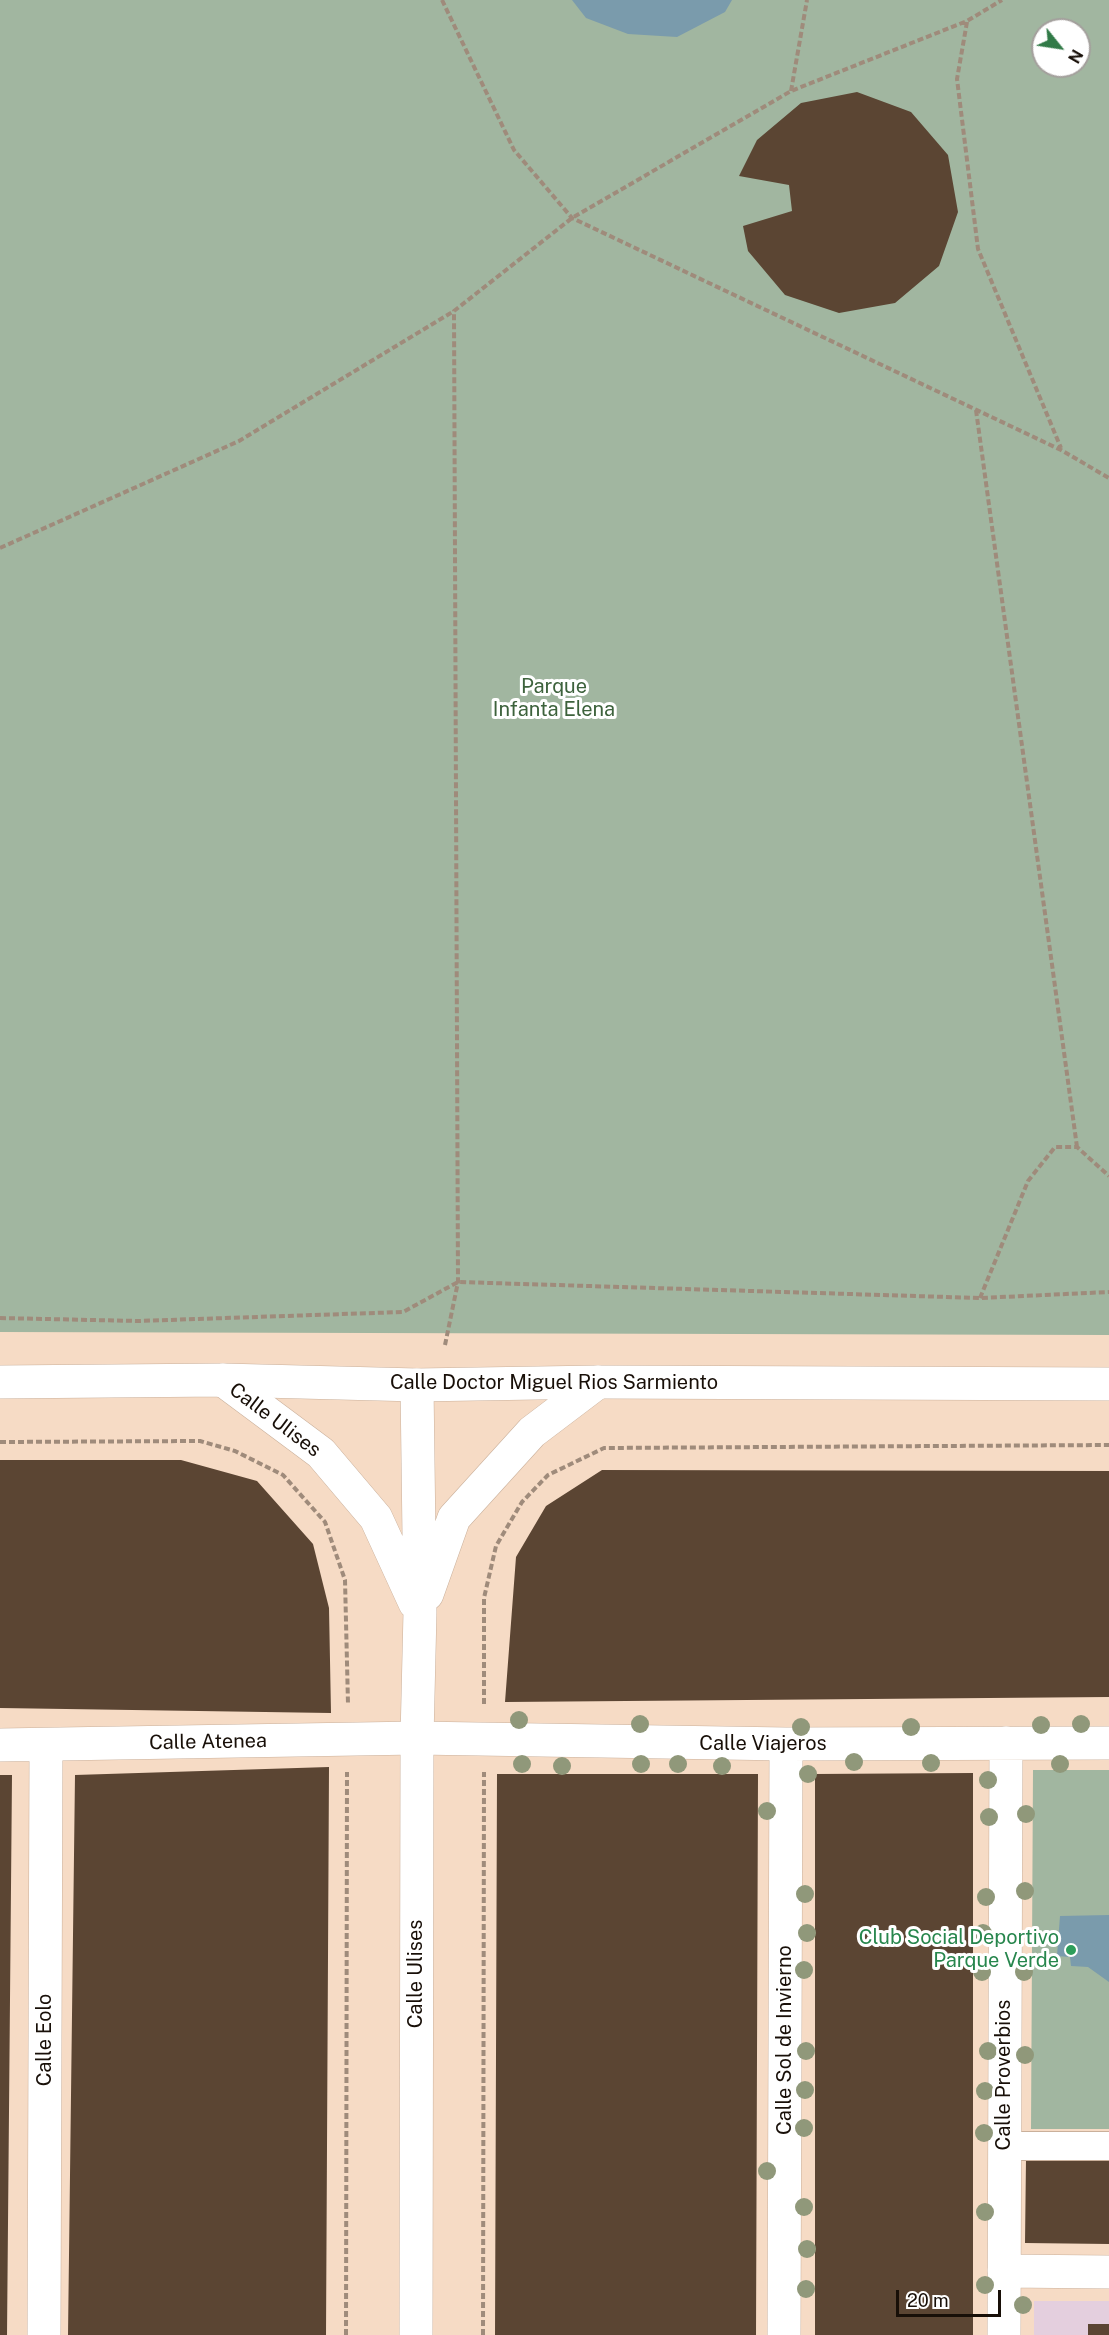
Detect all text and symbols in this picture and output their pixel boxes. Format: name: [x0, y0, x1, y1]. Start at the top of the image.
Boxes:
north arrow: [1031, 18, 1091, 78]
text: N: [1064, 46, 1087, 66]
park label: Parque Infanta Elena: [493, 675, 615, 722]
street label: Calle Doctor Miguel Rios Sarmiento: [390, 1371, 718, 1395]
street label: Calle Ulises: [224, 1378, 326, 1462]
street label: Calle Atenea: [149, 1729, 267, 1755]
street label: Calle Viajeros: [699, 1732, 827, 1756]
street label: Calle Ulises: [404, 1920, 428, 2028]
place label: Club Social Deportivo Parque Verde: [859, 1926, 1059, 1973]
marker: Club Social Deportivo Parque Verde: [1064, 1943, 1078, 1957]
street label: Calle Sol de Invierno: [773, 1945, 797, 2135]
street label: Calle Eolo: [33, 1994, 57, 2086]
street label: Calle Proverbios: [992, 2000, 1016, 2150]
scale bar: [899, 2278, 1004, 2316]
text: 20 m: [907, 2290, 949, 2311]

